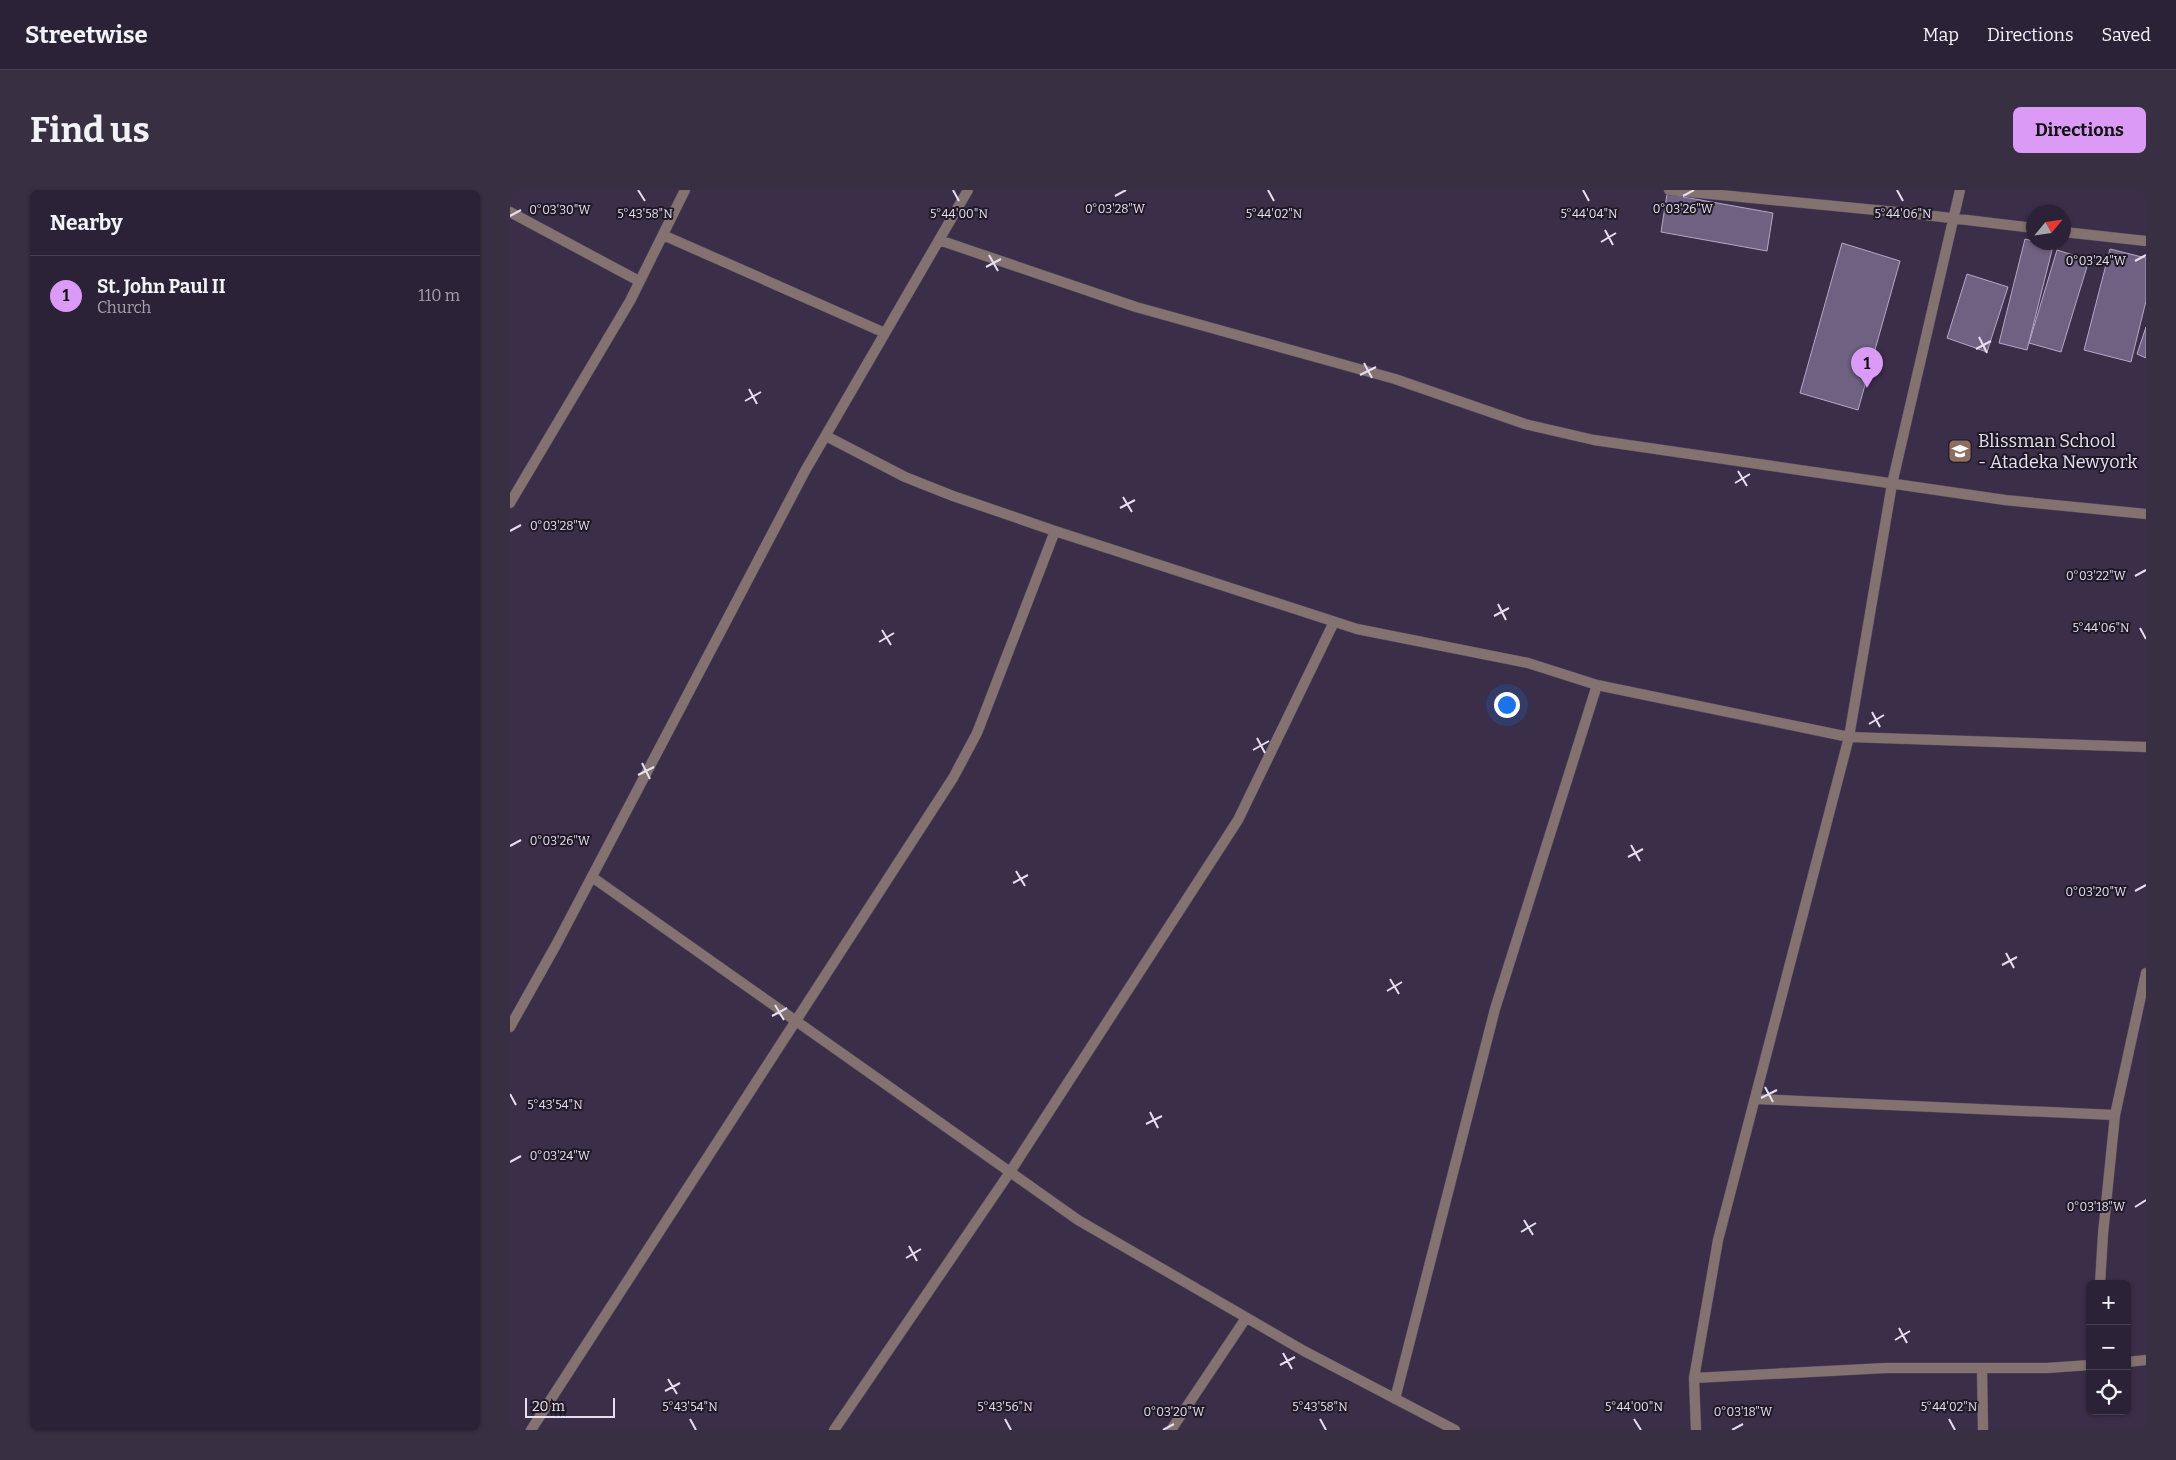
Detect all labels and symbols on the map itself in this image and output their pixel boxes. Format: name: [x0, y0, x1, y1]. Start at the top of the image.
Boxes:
text: 0°03'28"W: [1085, 202, 1146, 216]
text: 0°03'26"W: [1653, 202, 1714, 216]
text: 0°03'30"W: [529, 203, 591, 217]
north arrow: [2026, 205, 2071, 250]
text: 5°43'58"N: [617, 207, 673, 221]
text: 5°44'00"N: [930, 207, 988, 221]
text: 5°44'02"N: [1246, 207, 1303, 221]
text: 5°44'04"N: [1560, 207, 1618, 221]
text: 5°44'06"N: [1874, 207, 1932, 221]
text: 0°03'24"W: [2066, 254, 2127, 268]
pin: 1: [1851, 347, 1883, 388]
place label: Blissman School - Atadeka Newyork: [1978, 430, 2138, 473]
school or university icon: Blissman School - Atadeka Newyork: [1947, 438, 1973, 464]
text: 0°03'28"W: [530, 519, 591, 533]
text: 0°03'22"W: [2066, 569, 2127, 583]
text: 5°44'06"N: [2072, 621, 2130, 635]
your location: [1494, 692, 1520, 718]
text: 0°03'26"W: [530, 834, 591, 848]
text: 0°03'20"W: [2066, 885, 2127, 899]
text: 5°43'54"N: [527, 1098, 583, 1112]
text: 0°03'24"W: [530, 1149, 591, 1163]
text: 0°03'18"W: [2067, 1200, 2126, 1214]
scale bar: [525, 1395, 615, 1418]
text: 5°43'54"N: [662, 1400, 718, 1414]
text: 5°43'56"N: [977, 1400, 1033, 1414]
text: 5°43'58"N: [1292, 1400, 1348, 1414]
text: 5°44'00"N: [1605, 1400, 1663, 1414]
text: 5°44'02"N: [1921, 1400, 1978, 1414]
text: 0°03'20"W: [1144, 1405, 1205, 1419]
text: 0°03'18"W: [1714, 1405, 1773, 1419]

